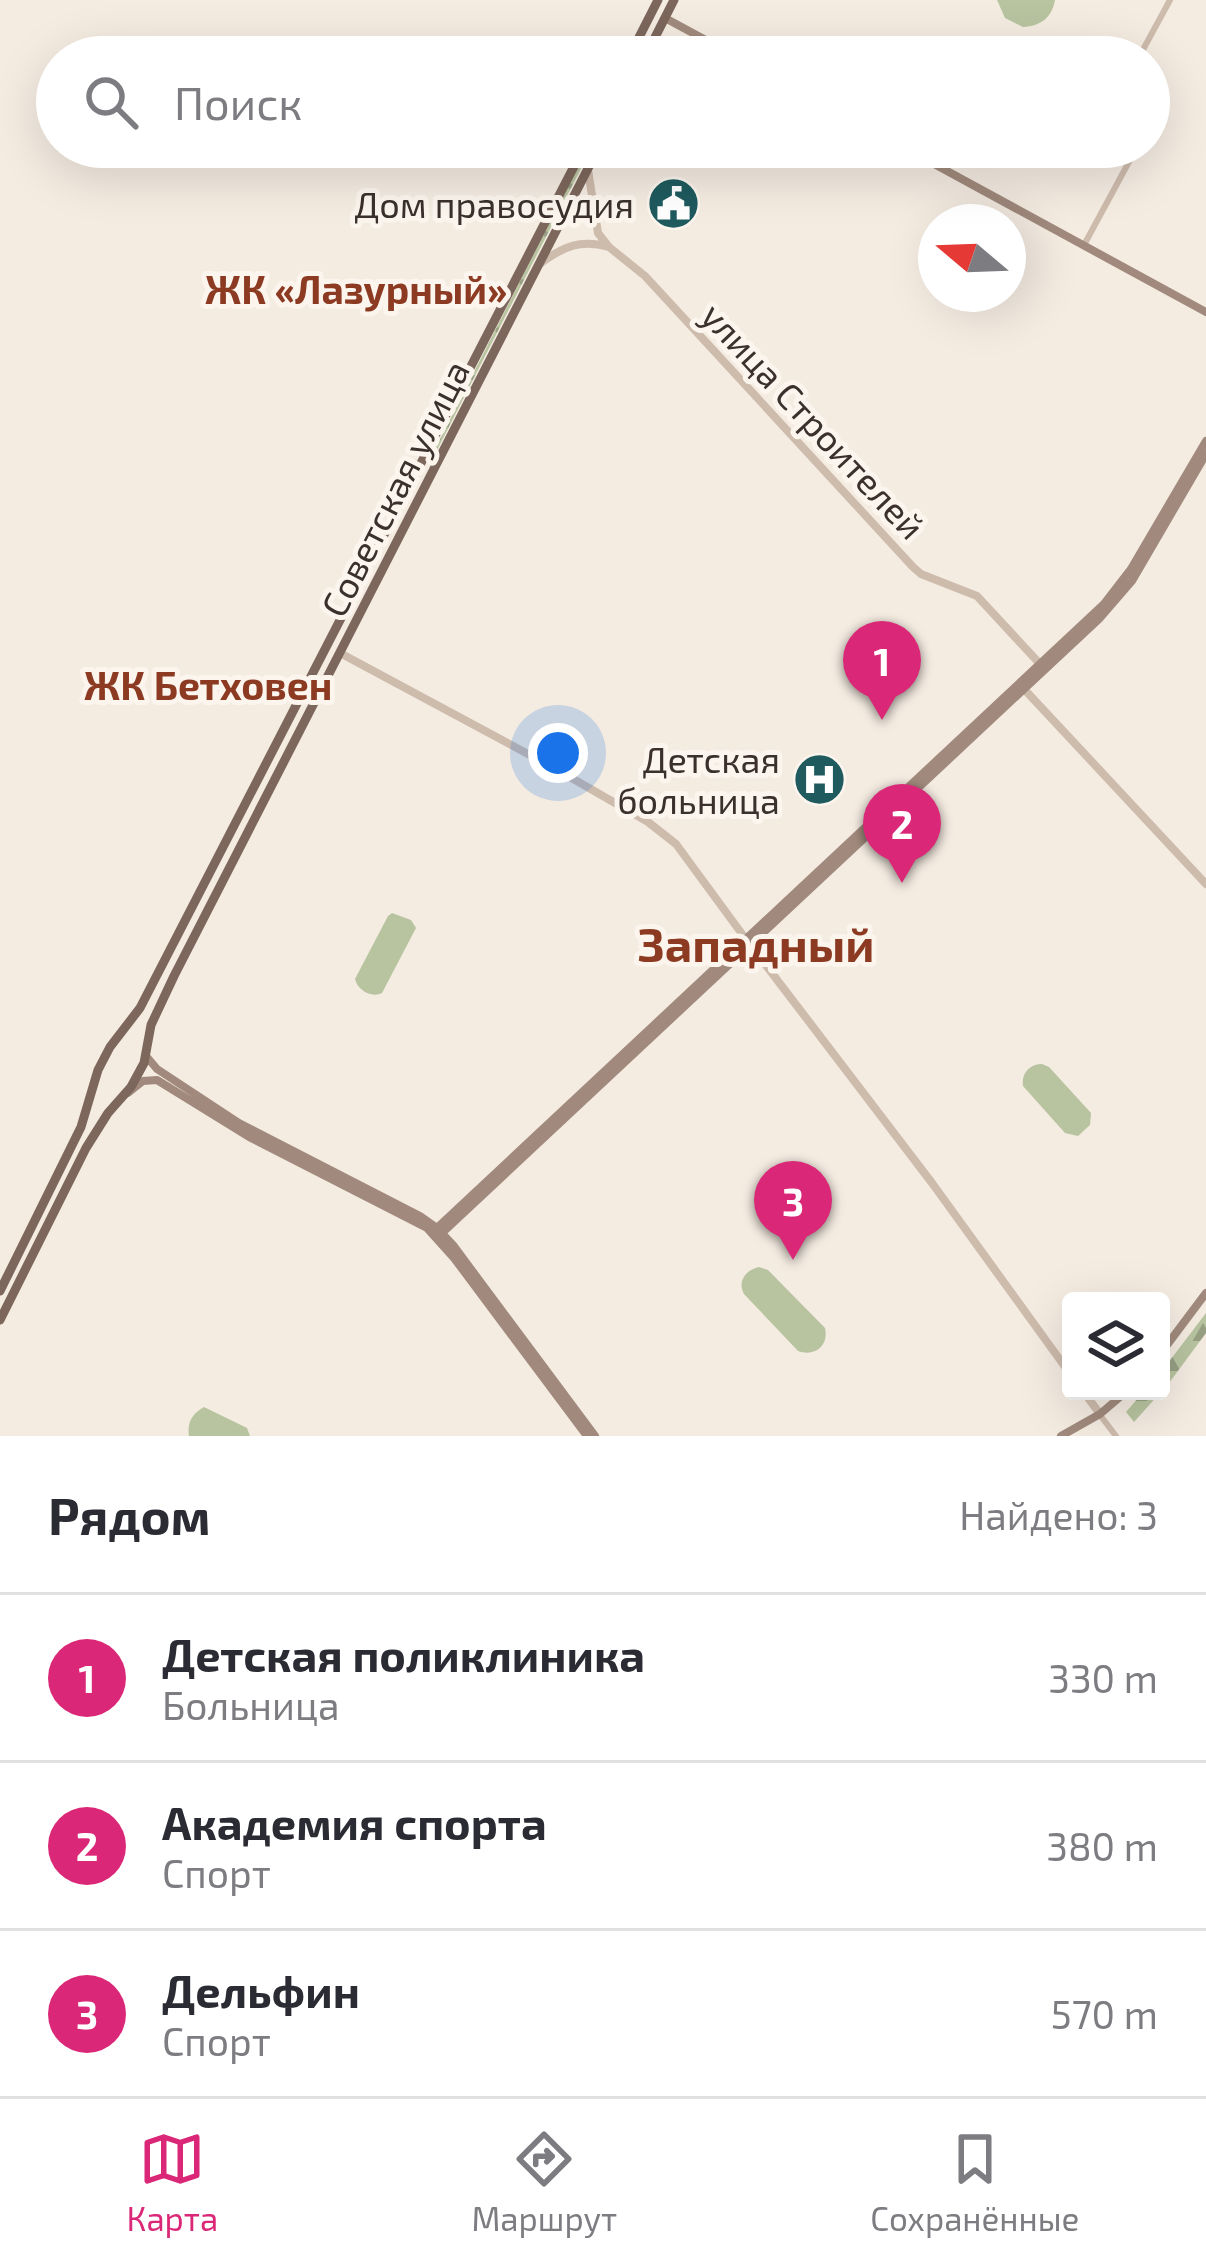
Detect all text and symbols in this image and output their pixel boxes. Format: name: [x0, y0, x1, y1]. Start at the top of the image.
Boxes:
search box: [36, 36, 1170, 168]
icon: search: [78, 69, 144, 135]
text: Поиск: [174, 75, 302, 129]
public building icon: Дом правосудия: [645, 175, 701, 231]
place label: Дом правосудия: [354, 182, 634, 226]
north arrow: [918, 204, 1026, 312]
district label: ЖК «Лазурный»: [205, 265, 507, 312]
street label: улица Строителей: [693, 293, 934, 548]
street label: Советская улица: [311, 353, 478, 624]
pin: 1: [843, 621, 921, 720]
district label: ЖК Бетховен: [84, 661, 332, 708]
your location: [528, 723, 588, 783]
place label: Детская больница: [617, 737, 780, 821]
hospital icon: Детская больница: [791, 751, 847, 807]
pin: 2: [863, 784, 941, 883]
district label: Западный: [637, 914, 875, 972]
pin: 3: [754, 1161, 832, 1260]
map controls: [1062, 1292, 1170, 1400]
button: layers: [1062, 1292, 1170, 1400]
text: Рядом: [48, 1484, 211, 1545]
text: Найдено: 3: [959, 1491, 1158, 1538]
text: Детская поликлиника: [162, 1627, 645, 1681]
text: 1: [79, 1654, 95, 1701]
text: 330 m: [1048, 1654, 1158, 1701]
text: Больница: [162, 1681, 340, 1728]
text: Академия спорта: [162, 1795, 547, 1849]
text: 2: [76, 1822, 98, 1869]
text: 380 m: [1046, 1822, 1158, 1869]
text: Спорт: [162, 1849, 271, 1896]
text: Дельфин: [162, 1963, 360, 2017]
text: 3: [76, 1990, 98, 2037]
text: 570 m: [1051, 1990, 1158, 2037]
text: Спорт: [162, 2017, 271, 2064]
tab: Карта: [127, 2126, 218, 2238]
tab: Маршрут: [471, 2126, 617, 2238]
tab: Сохранённые: [870, 2126, 1079, 2238]

